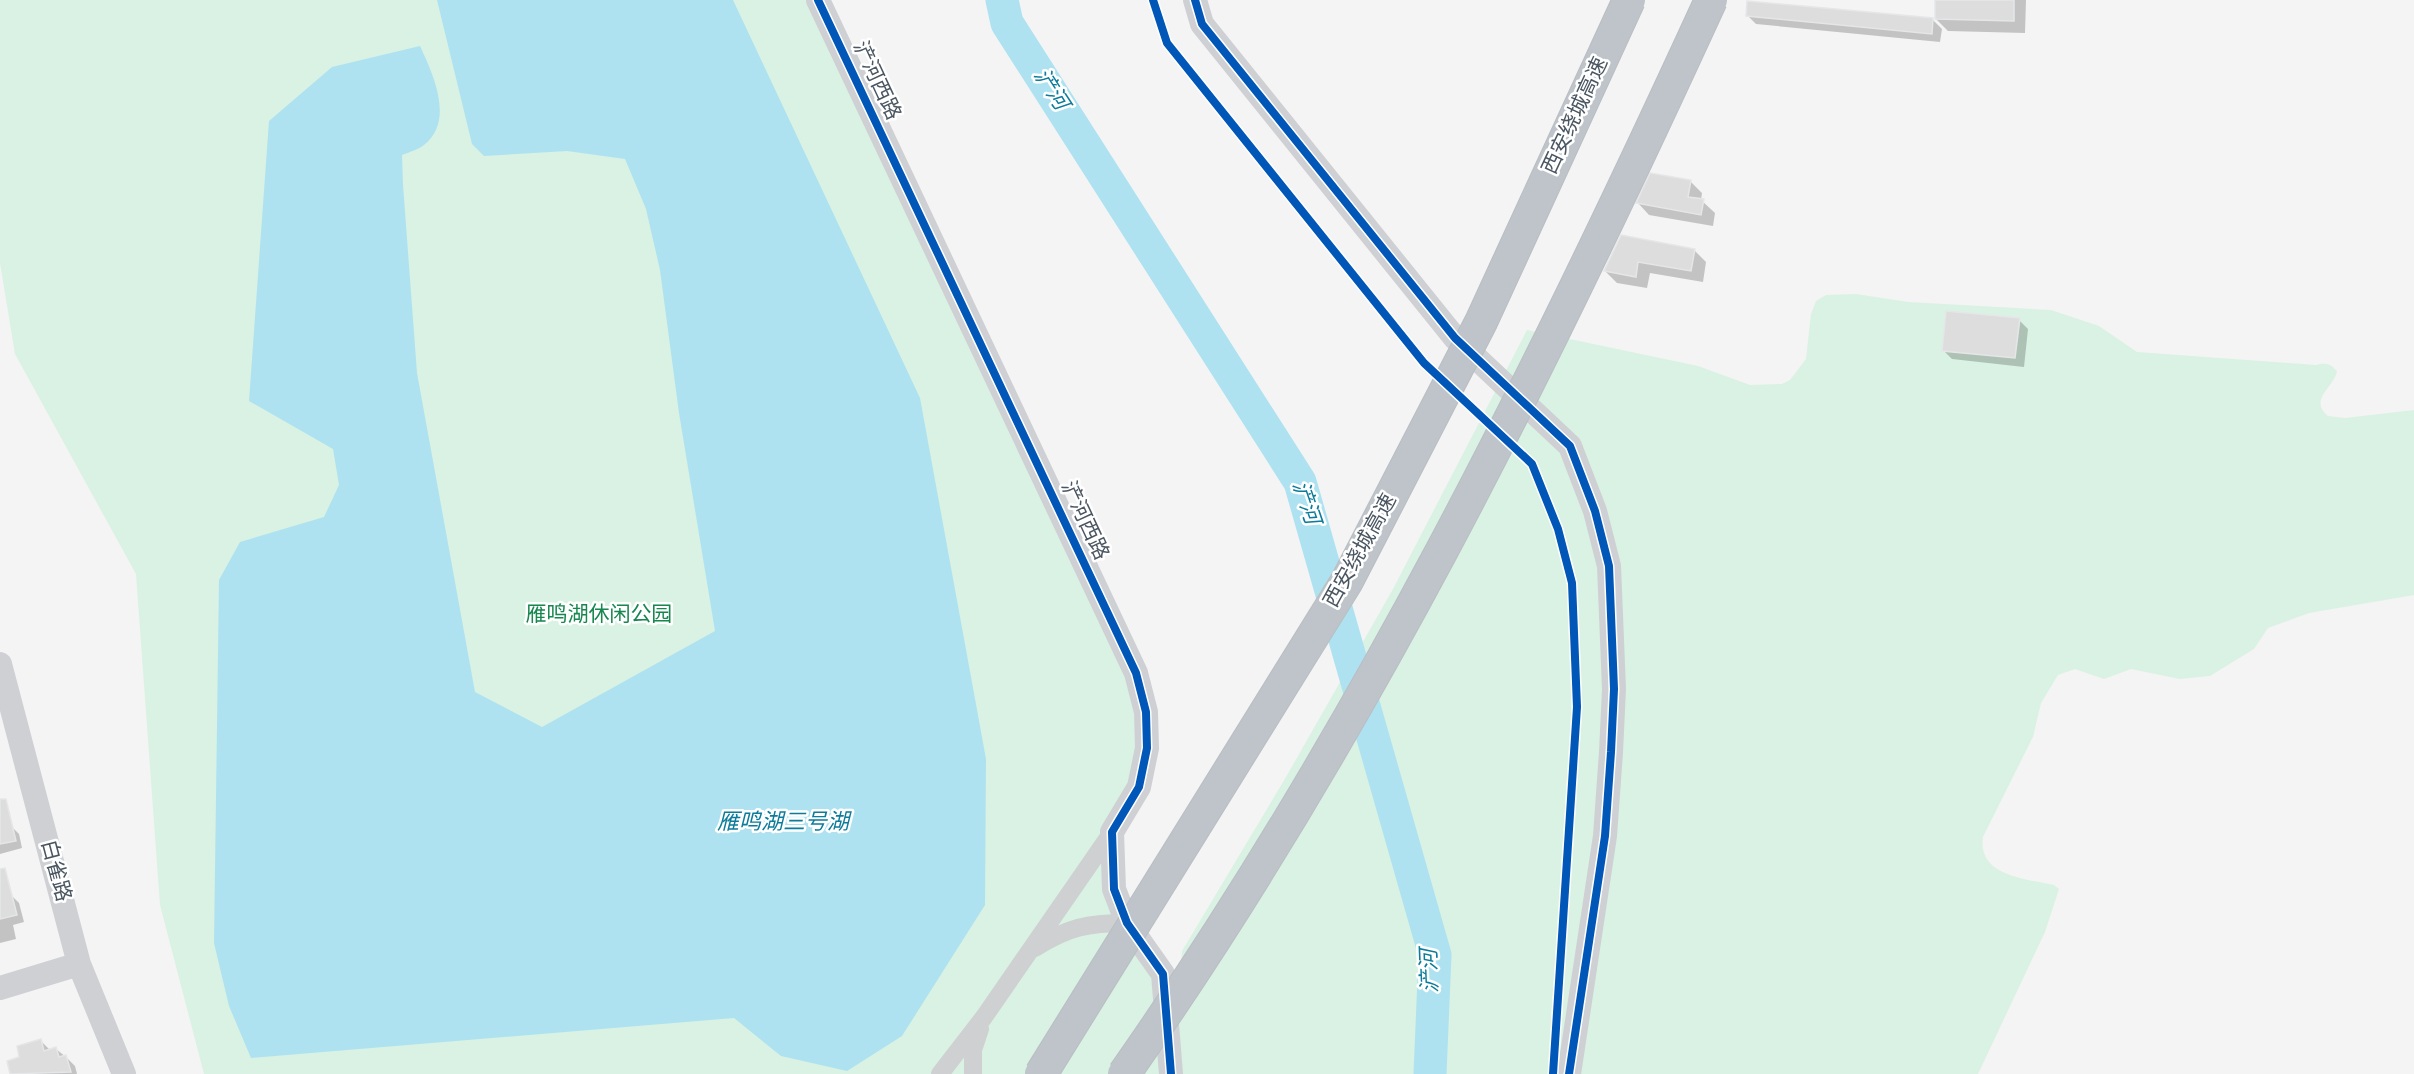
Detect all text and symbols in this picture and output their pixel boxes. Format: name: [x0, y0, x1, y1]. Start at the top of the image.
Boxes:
street label: 浐河西路: [846, 37, 906, 125]
street label: 西安绕城高速: [1537, 53, 1615, 179]
water label: 浐河: [1027, 64, 1075, 119]
street label: 浐河西路: [1054, 477, 1114, 565]
water label: 浐河: [1285, 478, 1326, 532]
street label: 西安绕城高速: [1319, 489, 1403, 613]
park label: 雁鸣湖休闲公园: [526, 602, 673, 629]
water label: 雁鸣湖三号湖: [717, 810, 852, 837]
street label: 白雀路: [34, 837, 76, 905]
water label: 浐河: [1417, 945, 1445, 993]

